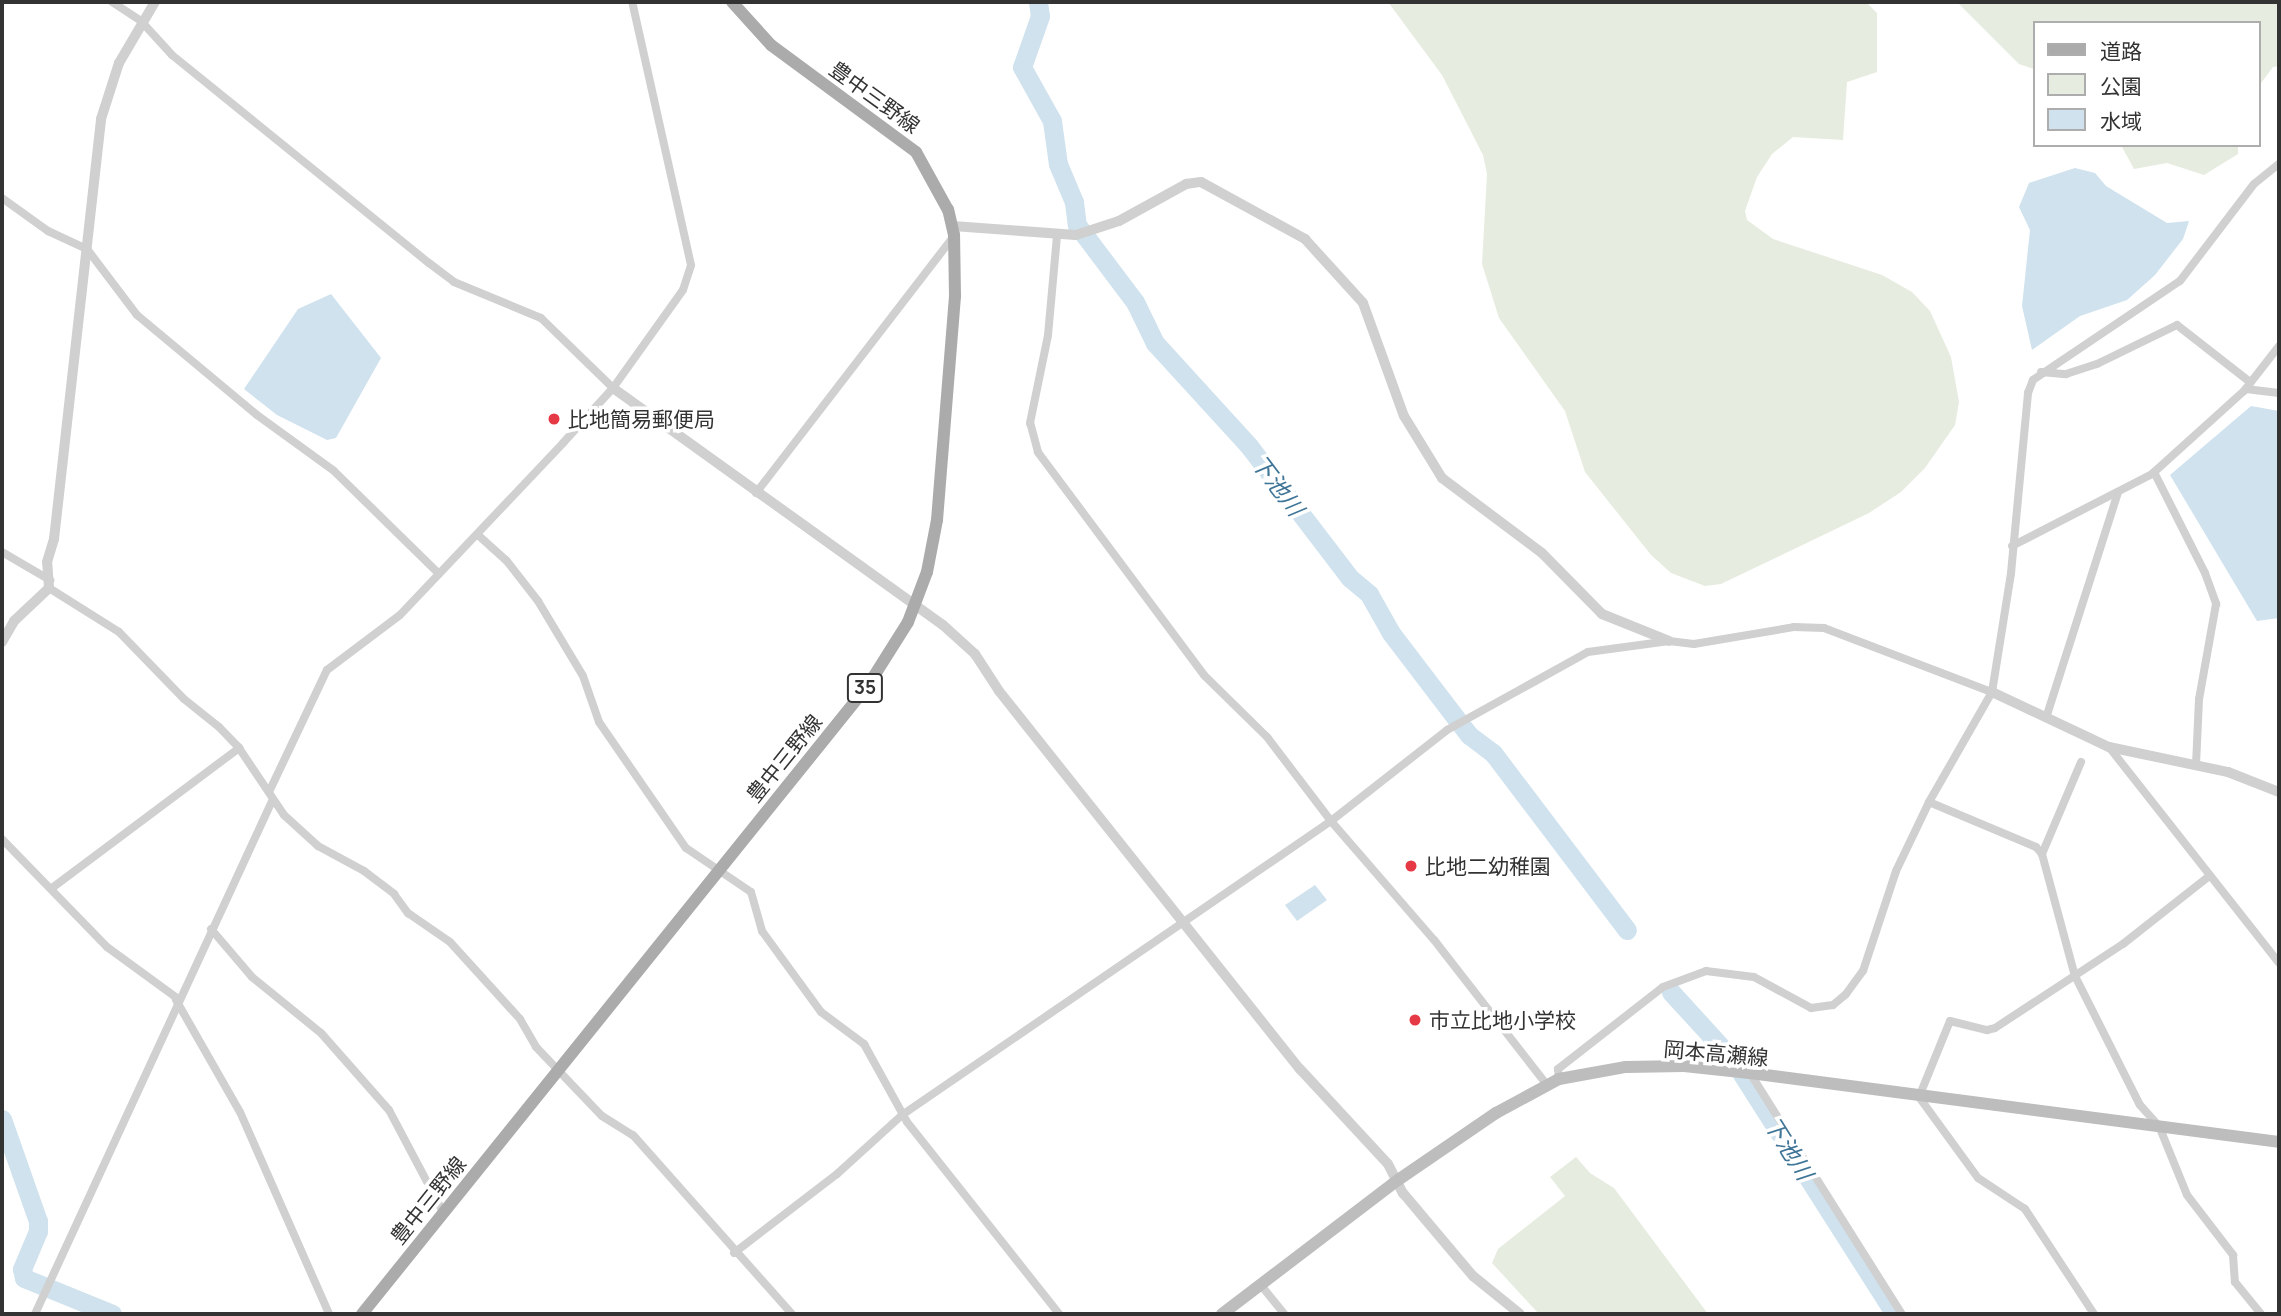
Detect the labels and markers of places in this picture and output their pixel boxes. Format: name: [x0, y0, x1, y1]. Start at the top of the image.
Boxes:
place label: 比地簡易郵便局: [568, 406, 715, 432]
marker: 比地簡易郵便局: [546, 411, 562, 427]
place label: 比地二幼稚園: [1425, 853, 1551, 879]
marker: 比地二幼稚園: [1403, 858, 1419, 874]
place label: 市立比地小学校: [1429, 1007, 1576, 1033]
marker: 市立比地小学校: [1407, 1012, 1423, 1028]

